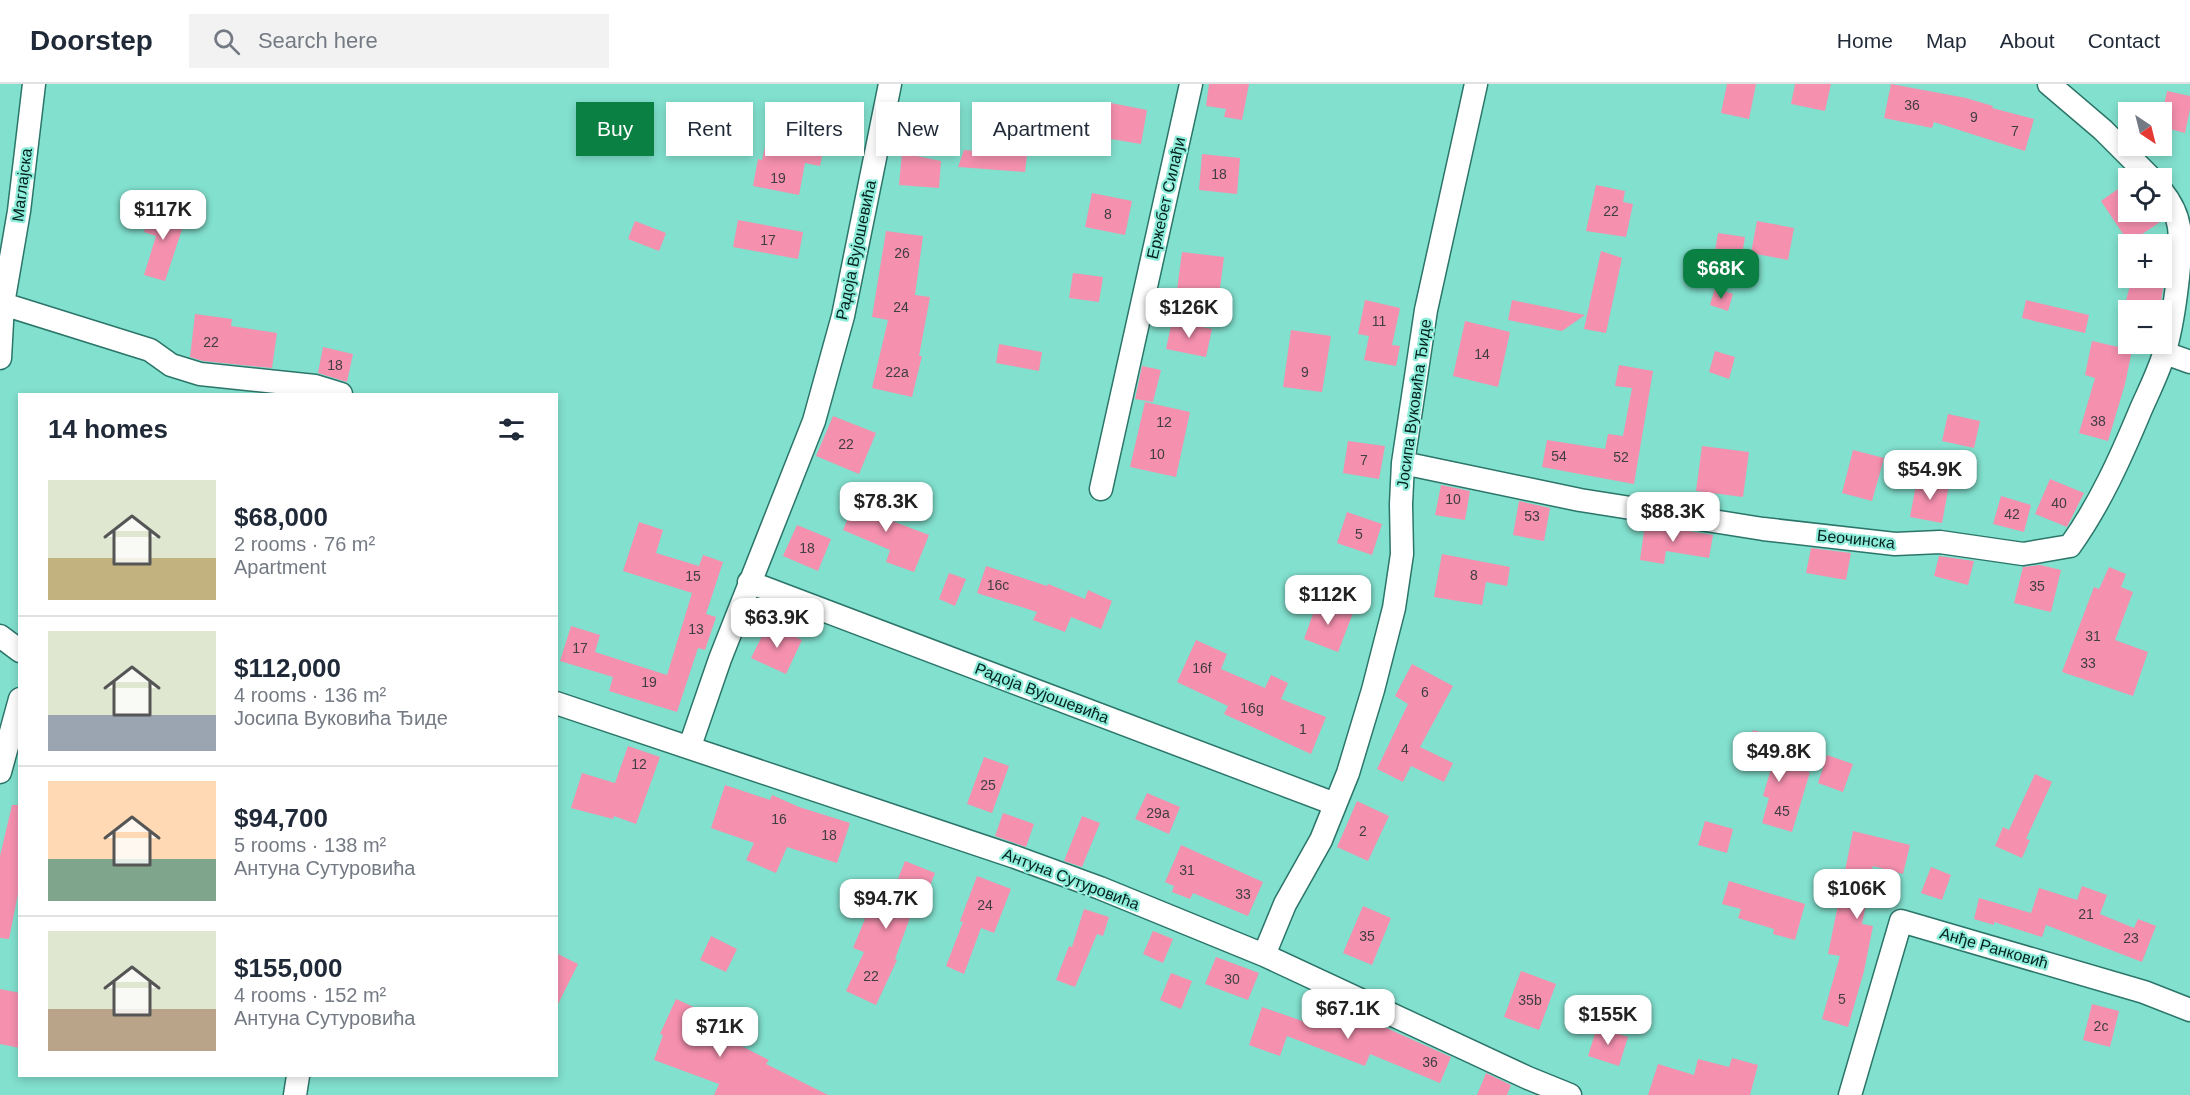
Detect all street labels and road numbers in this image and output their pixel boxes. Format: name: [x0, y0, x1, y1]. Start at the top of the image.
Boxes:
street label: Ержебет Силађи: [1144, 135, 1188, 261]
street label: Маглајска: [9, 147, 35, 223]
street label: Радоја Вујошевића: [833, 179, 879, 321]
street label: Јосипа Вуковића Ђиде: [1394, 318, 1434, 490]
street label: Беочинска: [1816, 526, 1896, 552]
street label: Радоја Вујошевића: [973, 660, 1111, 726]
street label: Антуна Сутуровића: [1000, 845, 1142, 913]
street label: Анђе Ранковић: [1938, 924, 2050, 972]

